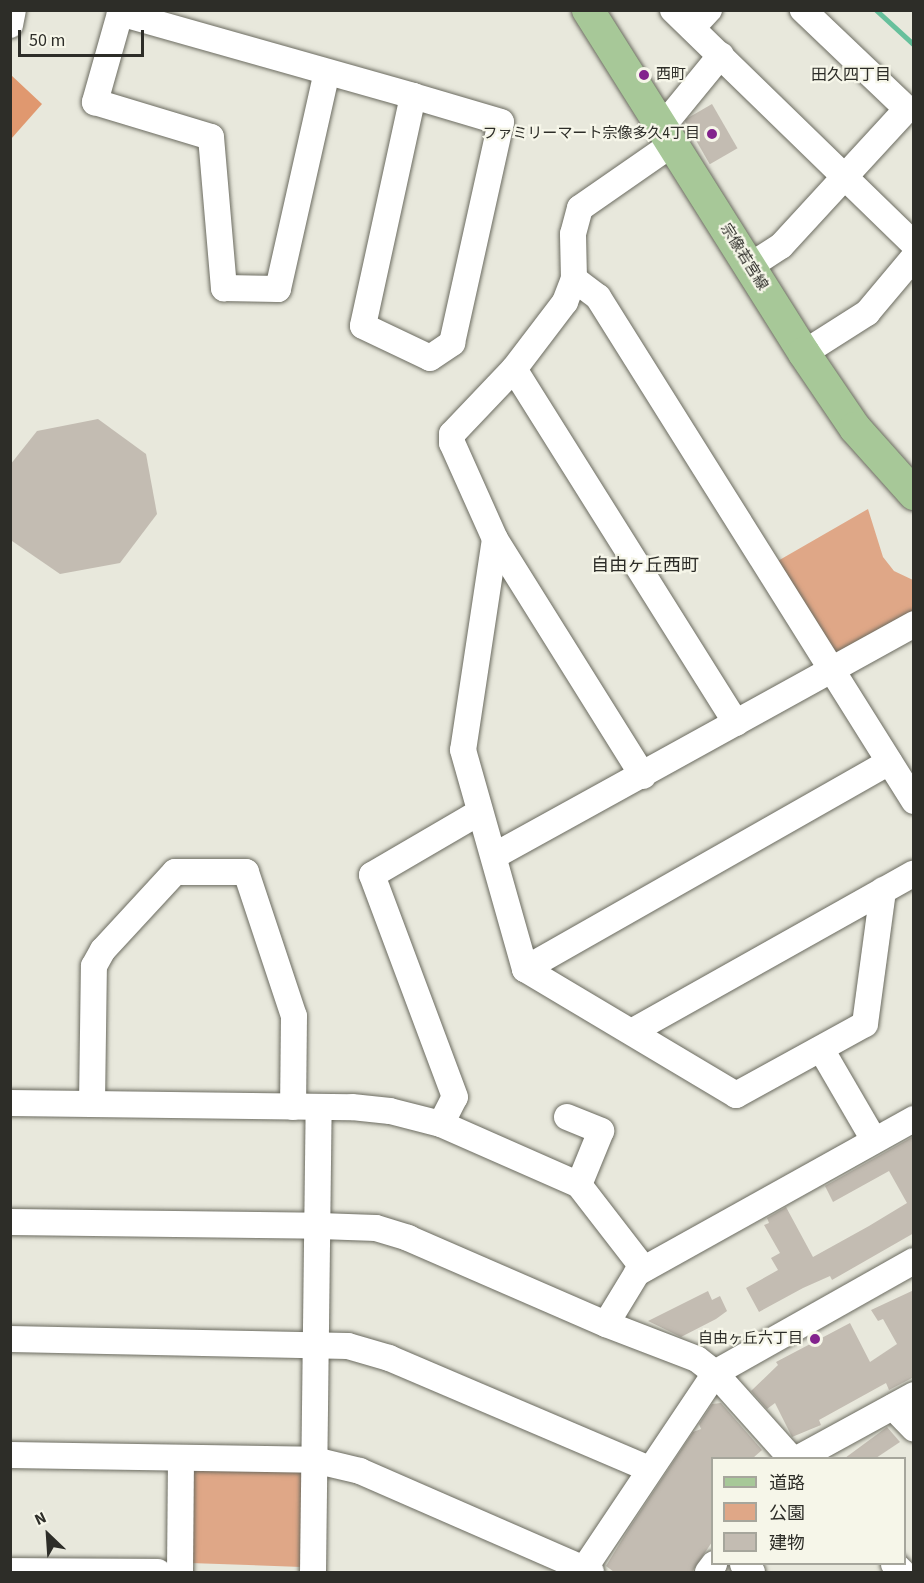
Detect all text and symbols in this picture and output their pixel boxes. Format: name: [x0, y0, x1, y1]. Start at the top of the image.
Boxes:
scale bar: [21, 18, 147, 56]
text: 50 m: [29, 28, 65, 53]
district label: 田久四丁目: [811, 65, 891, 85]
place label: 西町: [656, 66, 686, 84]
marker: 西町: [637, 68, 651, 82]
place label: ファミリーマート宗像多久4丁目: [483, 125, 700, 143]
marker: ファミリーマート宗像多久4丁目: [705, 127, 719, 141]
street label: 宗像若宮線: [716, 220, 772, 294]
district label: 自由ヶ丘西町: [591, 555, 699, 577]
place label: 自由ヶ丘六丁目: [698, 1330, 803, 1348]
marker: 自由ヶ丘六丁目: [808, 1332, 822, 1346]
legend: [711, 1457, 906, 1565]
text: 道路: [769, 1471, 805, 1496]
text: 公園: [769, 1501, 805, 1526]
north arrow: [18, 1505, 78, 1565]
text: N: [31, 1506, 50, 1531]
text: 建物: [769, 1531, 805, 1556]

